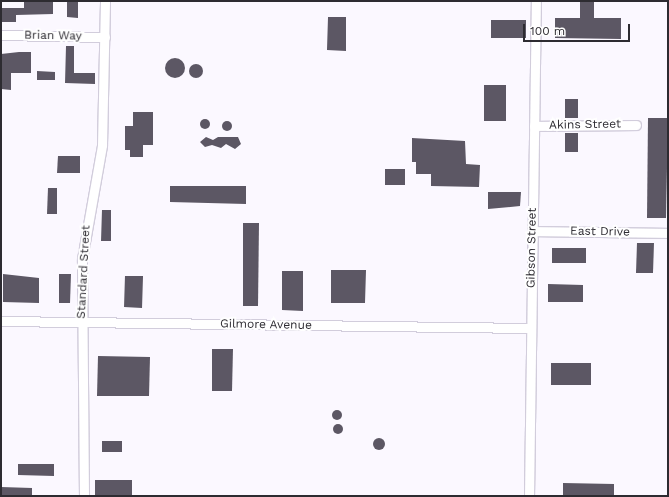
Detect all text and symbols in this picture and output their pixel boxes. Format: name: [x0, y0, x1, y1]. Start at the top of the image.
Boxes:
scale bar: [525, 16, 632, 42]
text: 100 m: [530, 24, 565, 38]
street label: Brian Way: [24, 28, 82, 44]
street label: Akins Street: [549, 117, 621, 133]
street label: Gibson Street: [524, 208, 540, 288]
street label: East Drive: [570, 224, 630, 240]
street label: Standard Street: [74, 225, 94, 319]
street label: Gilmore Avenue: [220, 317, 312, 333]

